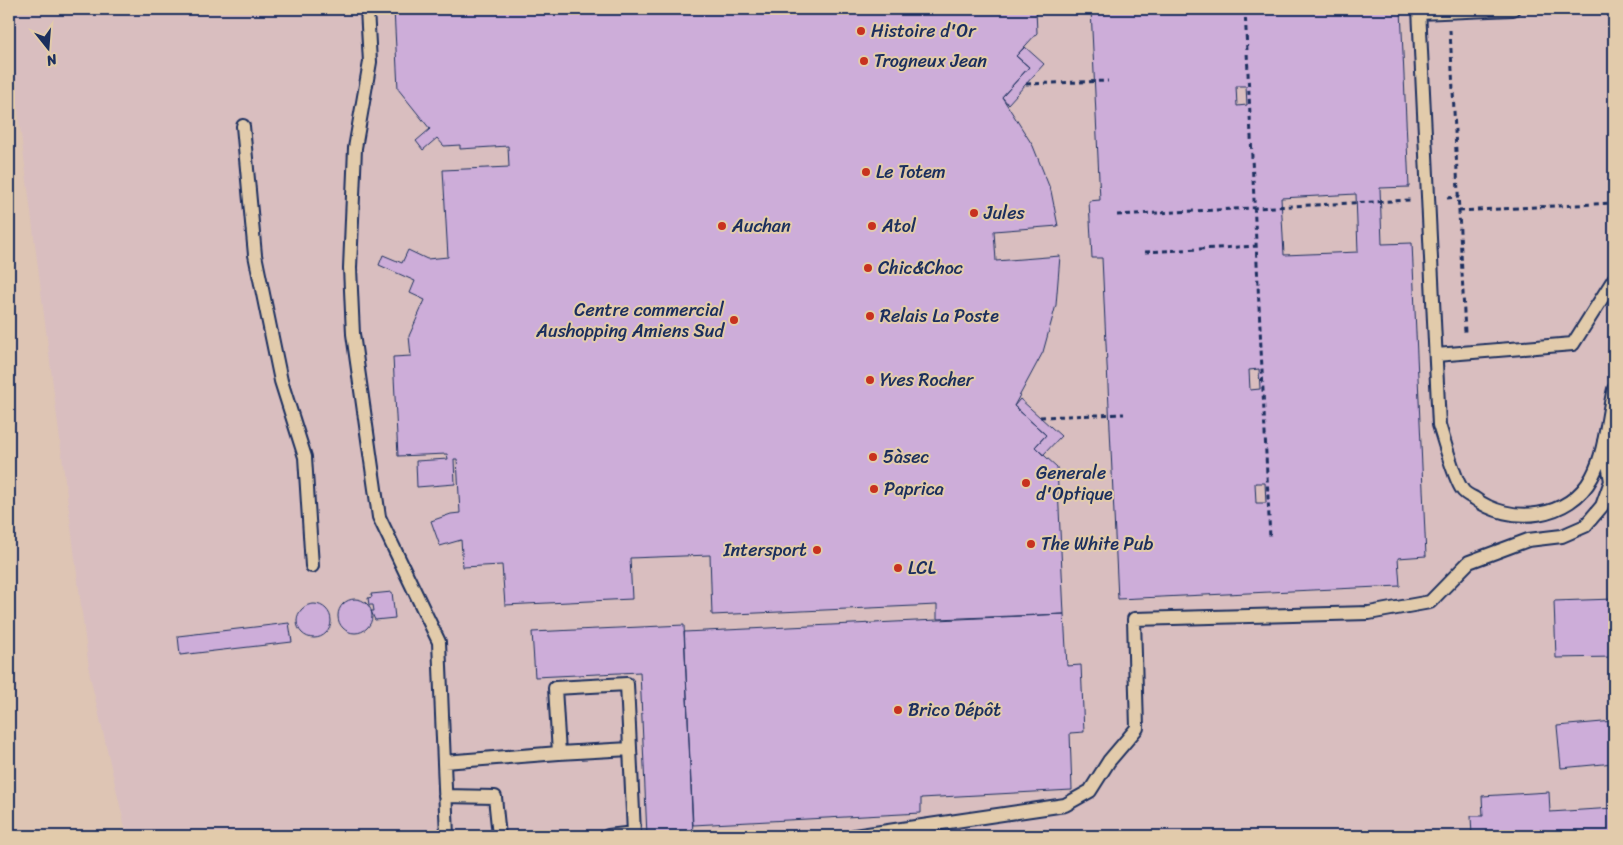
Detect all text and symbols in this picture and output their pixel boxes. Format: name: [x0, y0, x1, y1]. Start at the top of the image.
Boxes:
place label: Histoire d'Or: [871, 15, 977, 47]
north arrow: [22, 22, 72, 72]
marker: Histoire d'Or: [855, 25, 867, 37]
place label: Trogneux Jean: [874, 45, 987, 77]
text: N: [43, 46, 61, 73]
marker: Trogneux Jean: [858, 55, 870, 67]
place label: Le Totem: [876, 156, 946, 188]
marker: Le Totem: [860, 166, 872, 178]
place label: Jules: [983, 197, 1025, 229]
marker: Jules: [968, 207, 980, 219]
place label: Auchan: [731, 210, 791, 242]
place label: Atol: [881, 210, 917, 242]
marker: Auchan: [716, 220, 728, 232]
marker: Atol: [866, 220, 878, 232]
place label: Chic&Choc: [878, 252, 963, 284]
marker: Chic&Choc: [862, 262, 874, 274]
place label: Centre commercial Aushopping Amiens Sud: [535, 294, 726, 347]
place label: Relais La Poste: [880, 300, 999, 332]
marker: Relais La Poste: [864, 310, 876, 322]
marker: Centre commercial Aushopping Amiens Sud: [728, 314, 740, 326]
place label: Yves Rocher: [880, 364, 975, 396]
marker: Yves Rocher: [864, 374, 876, 386]
place label: 5àsec: [883, 441, 930, 473]
marker: 5àsec: [867, 451, 879, 463]
place label: Generale d'Optique: [1036, 457, 1113, 510]
place label: Paprica: [884, 473, 944, 505]
marker: Generale d'Optique: [1020, 477, 1032, 489]
marker: Paprica: [868, 483, 880, 495]
place label: The White Pub: [1041, 528, 1153, 560]
place label: Intersport: [722, 534, 807, 566]
marker: The White Pub: [1025, 538, 1037, 550]
marker: Intersport: [811, 544, 823, 556]
place label: LCL: [908, 552, 937, 584]
marker: LCL: [892, 562, 904, 574]
place label: Brico Dépôt: [908, 694, 1001, 726]
marker: Brico Dépôt: [892, 704, 904, 716]

